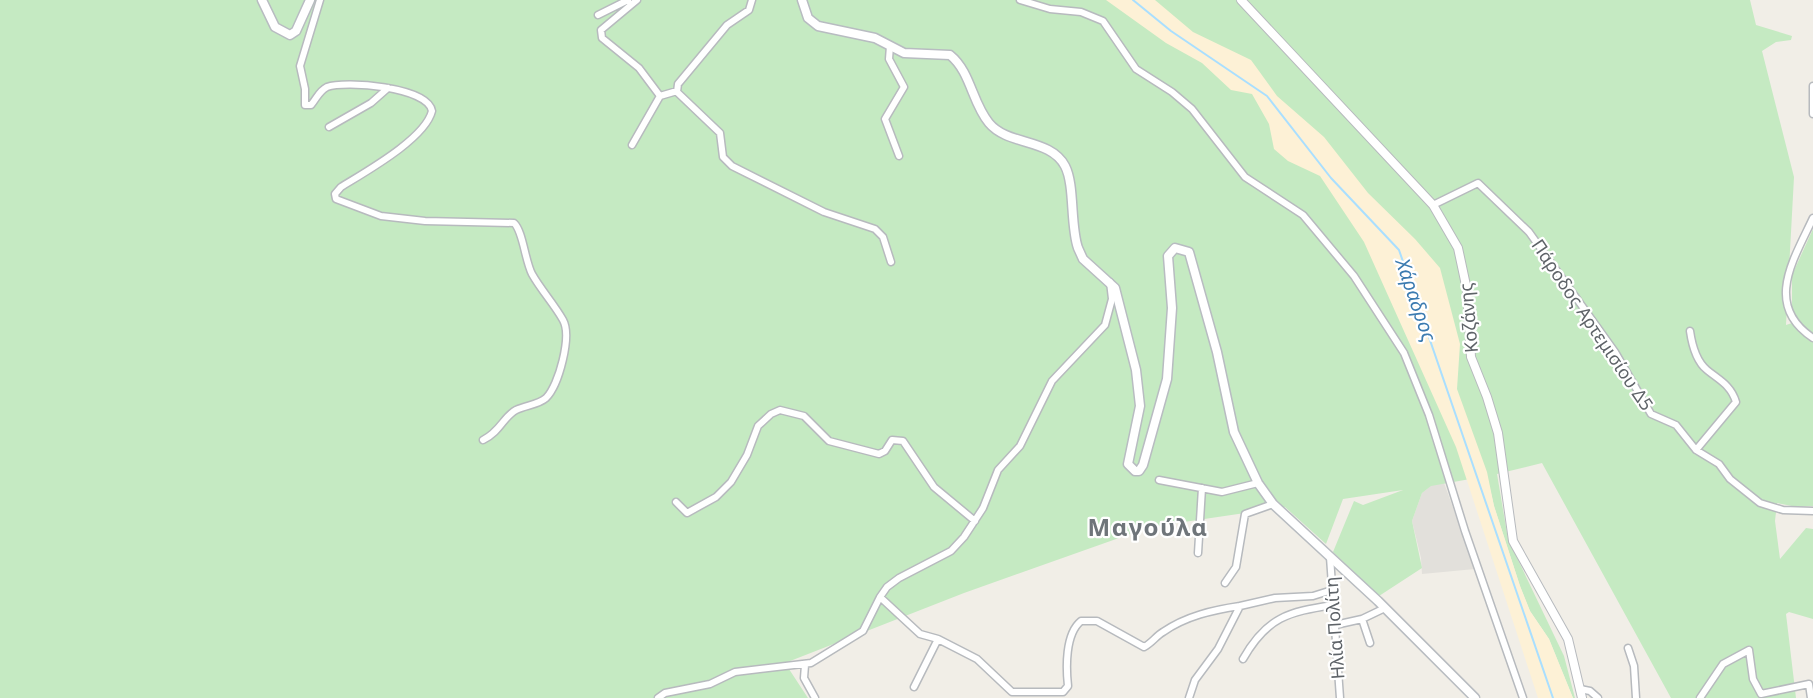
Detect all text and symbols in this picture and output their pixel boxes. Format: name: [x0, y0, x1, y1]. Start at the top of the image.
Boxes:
street label: Πάροδος Αρτεμισίου Δ5: [1526, 234, 1659, 415]
water label: Χάραδρος: [1389, 253, 1443, 346]
street label: Κοζάνης: [1453, 282, 1483, 354]
district label: Μαγούλα: [1088, 510, 1208, 543]
street label: Ηλία Πολίτη: [1318, 576, 1350, 680]

